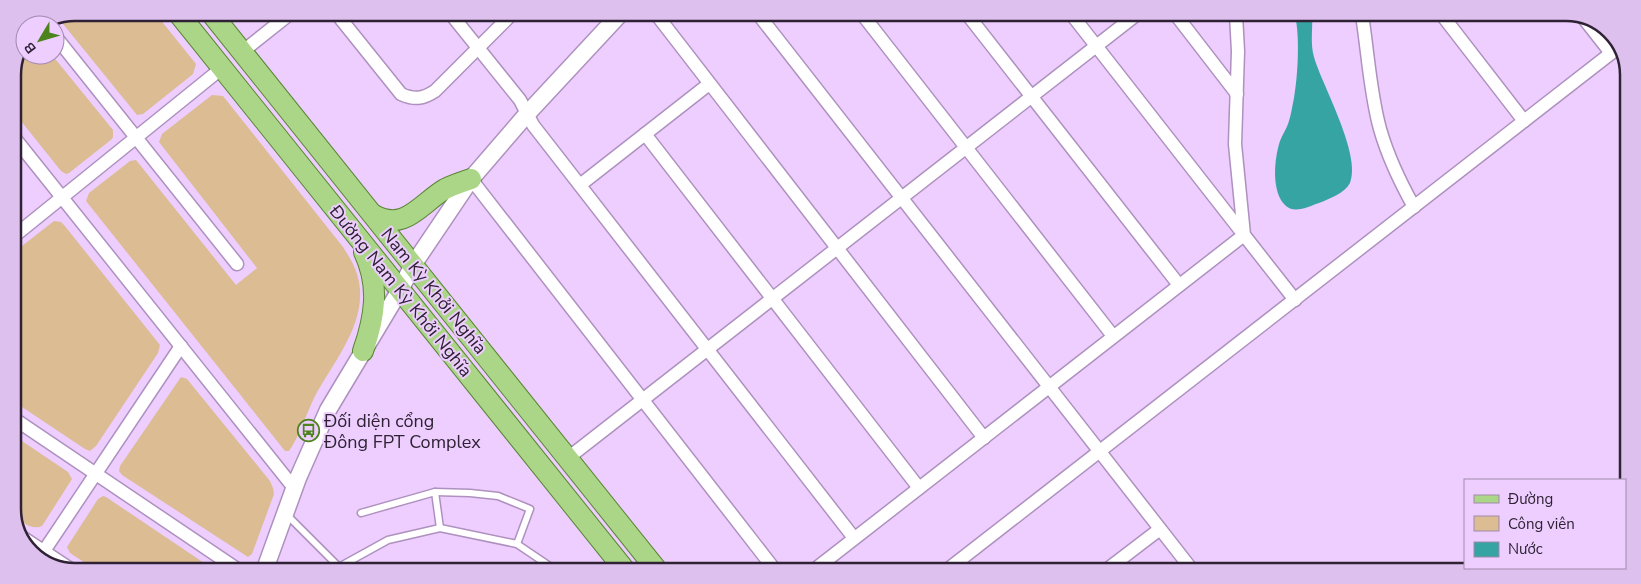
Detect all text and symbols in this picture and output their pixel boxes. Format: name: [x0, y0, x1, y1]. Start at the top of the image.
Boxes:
north arrow: [15, 15, 65, 65]
text: B: [20, 38, 41, 57]
street label: Đường Nam Kỳ Khởi Nghĩa: [325, 201, 477, 381]
street label: Nam Kỳ Khởi Nghĩa: [377, 224, 491, 358]
place label: Đối diện cổng Đông FPT Complex: [323, 409, 481, 454]
bus stop icon: Đối diện cổng Đông FPT Complex: [296, 419, 320, 443]
legend: [1464, 479, 1626, 569]
text: Đường: [1507, 489, 1553, 509]
text: Công viên: [1508, 514, 1575, 534]
text: Nước: [1508, 539, 1543, 559]

